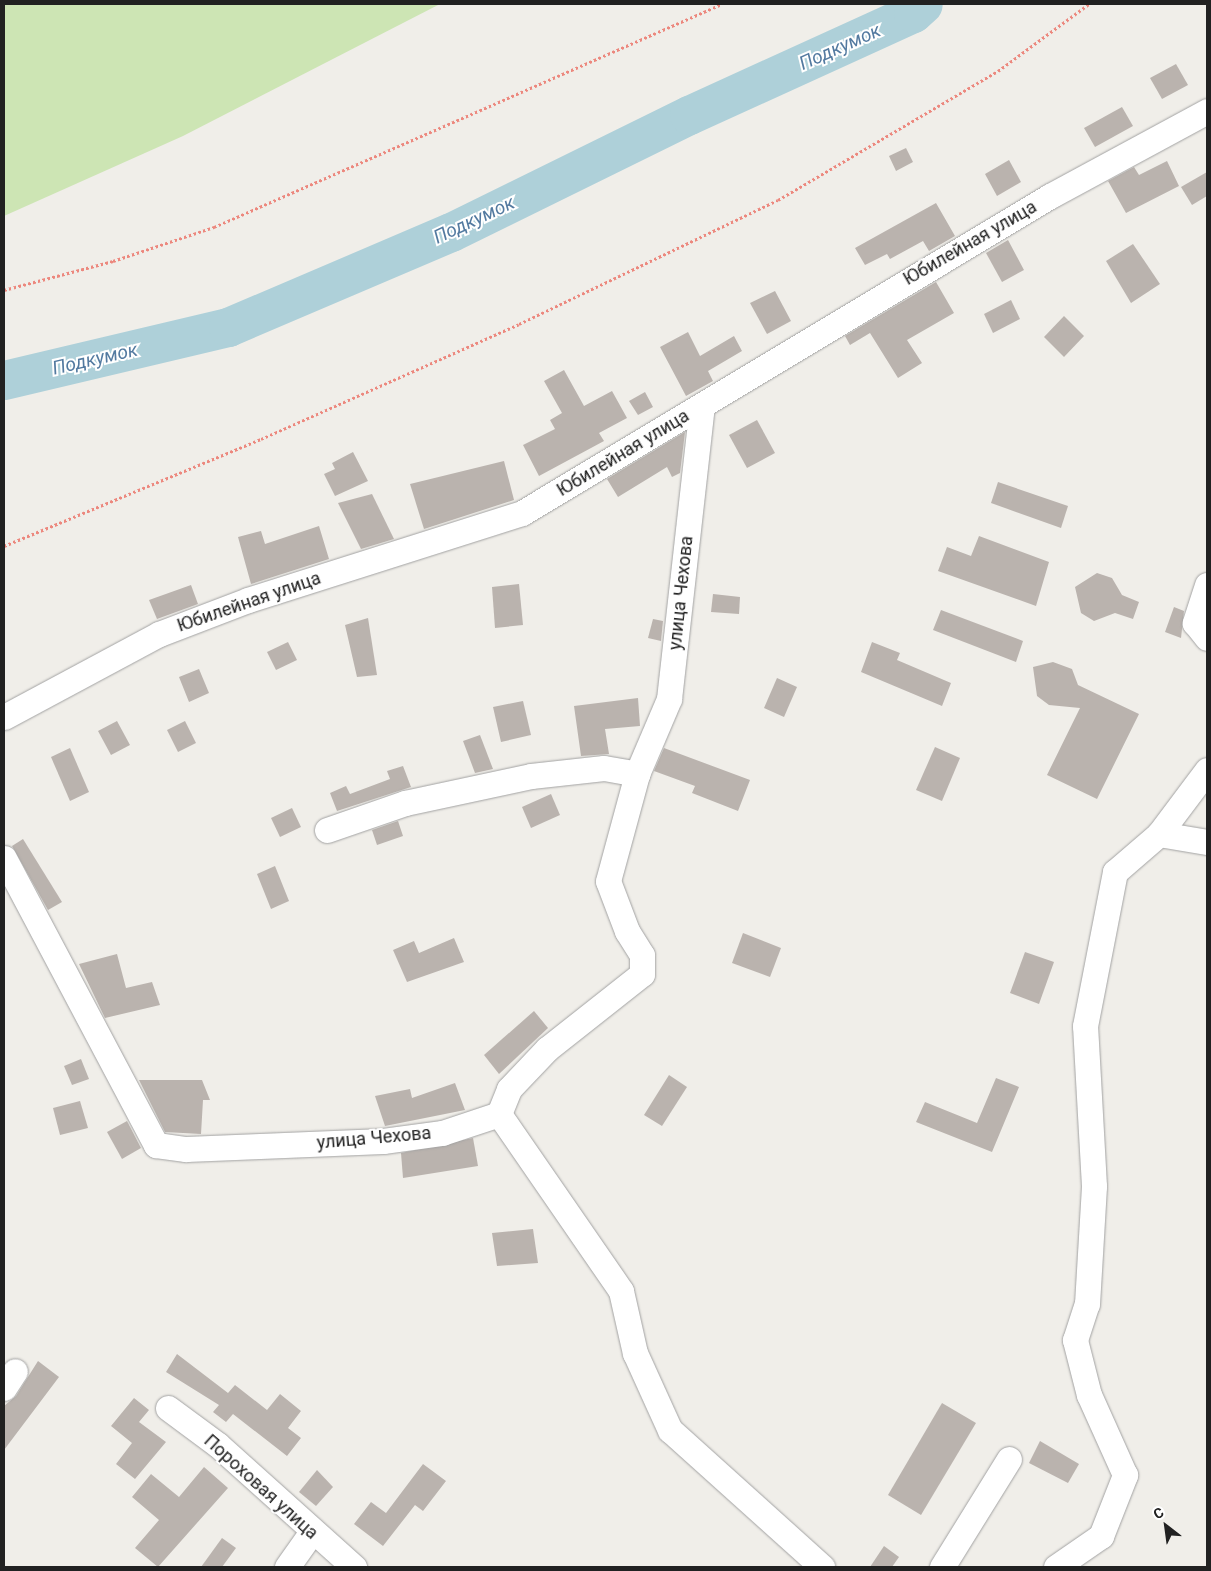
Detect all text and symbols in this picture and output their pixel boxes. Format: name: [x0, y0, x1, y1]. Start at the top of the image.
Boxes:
water label: Подкумок: [796, 19, 884, 75]
water label: Подкумок: [430, 191, 518, 249]
street label: Юбилейная улица: [899, 196, 1041, 290]
water label: Подкумок: [50, 338, 140, 380]
street label: Юбилейная улица: [553, 405, 693, 501]
street label: улица Чехова: [664, 535, 698, 651]
street label: Юбилейная улица: [174, 567, 324, 637]
street label: улица Чехова: [316, 1122, 432, 1154]
street label: Пороховая улица: [199, 1430, 323, 1544]
north arrow: [1141, 1501, 1191, 1551]
text: С: [1151, 1504, 1166, 1522]

